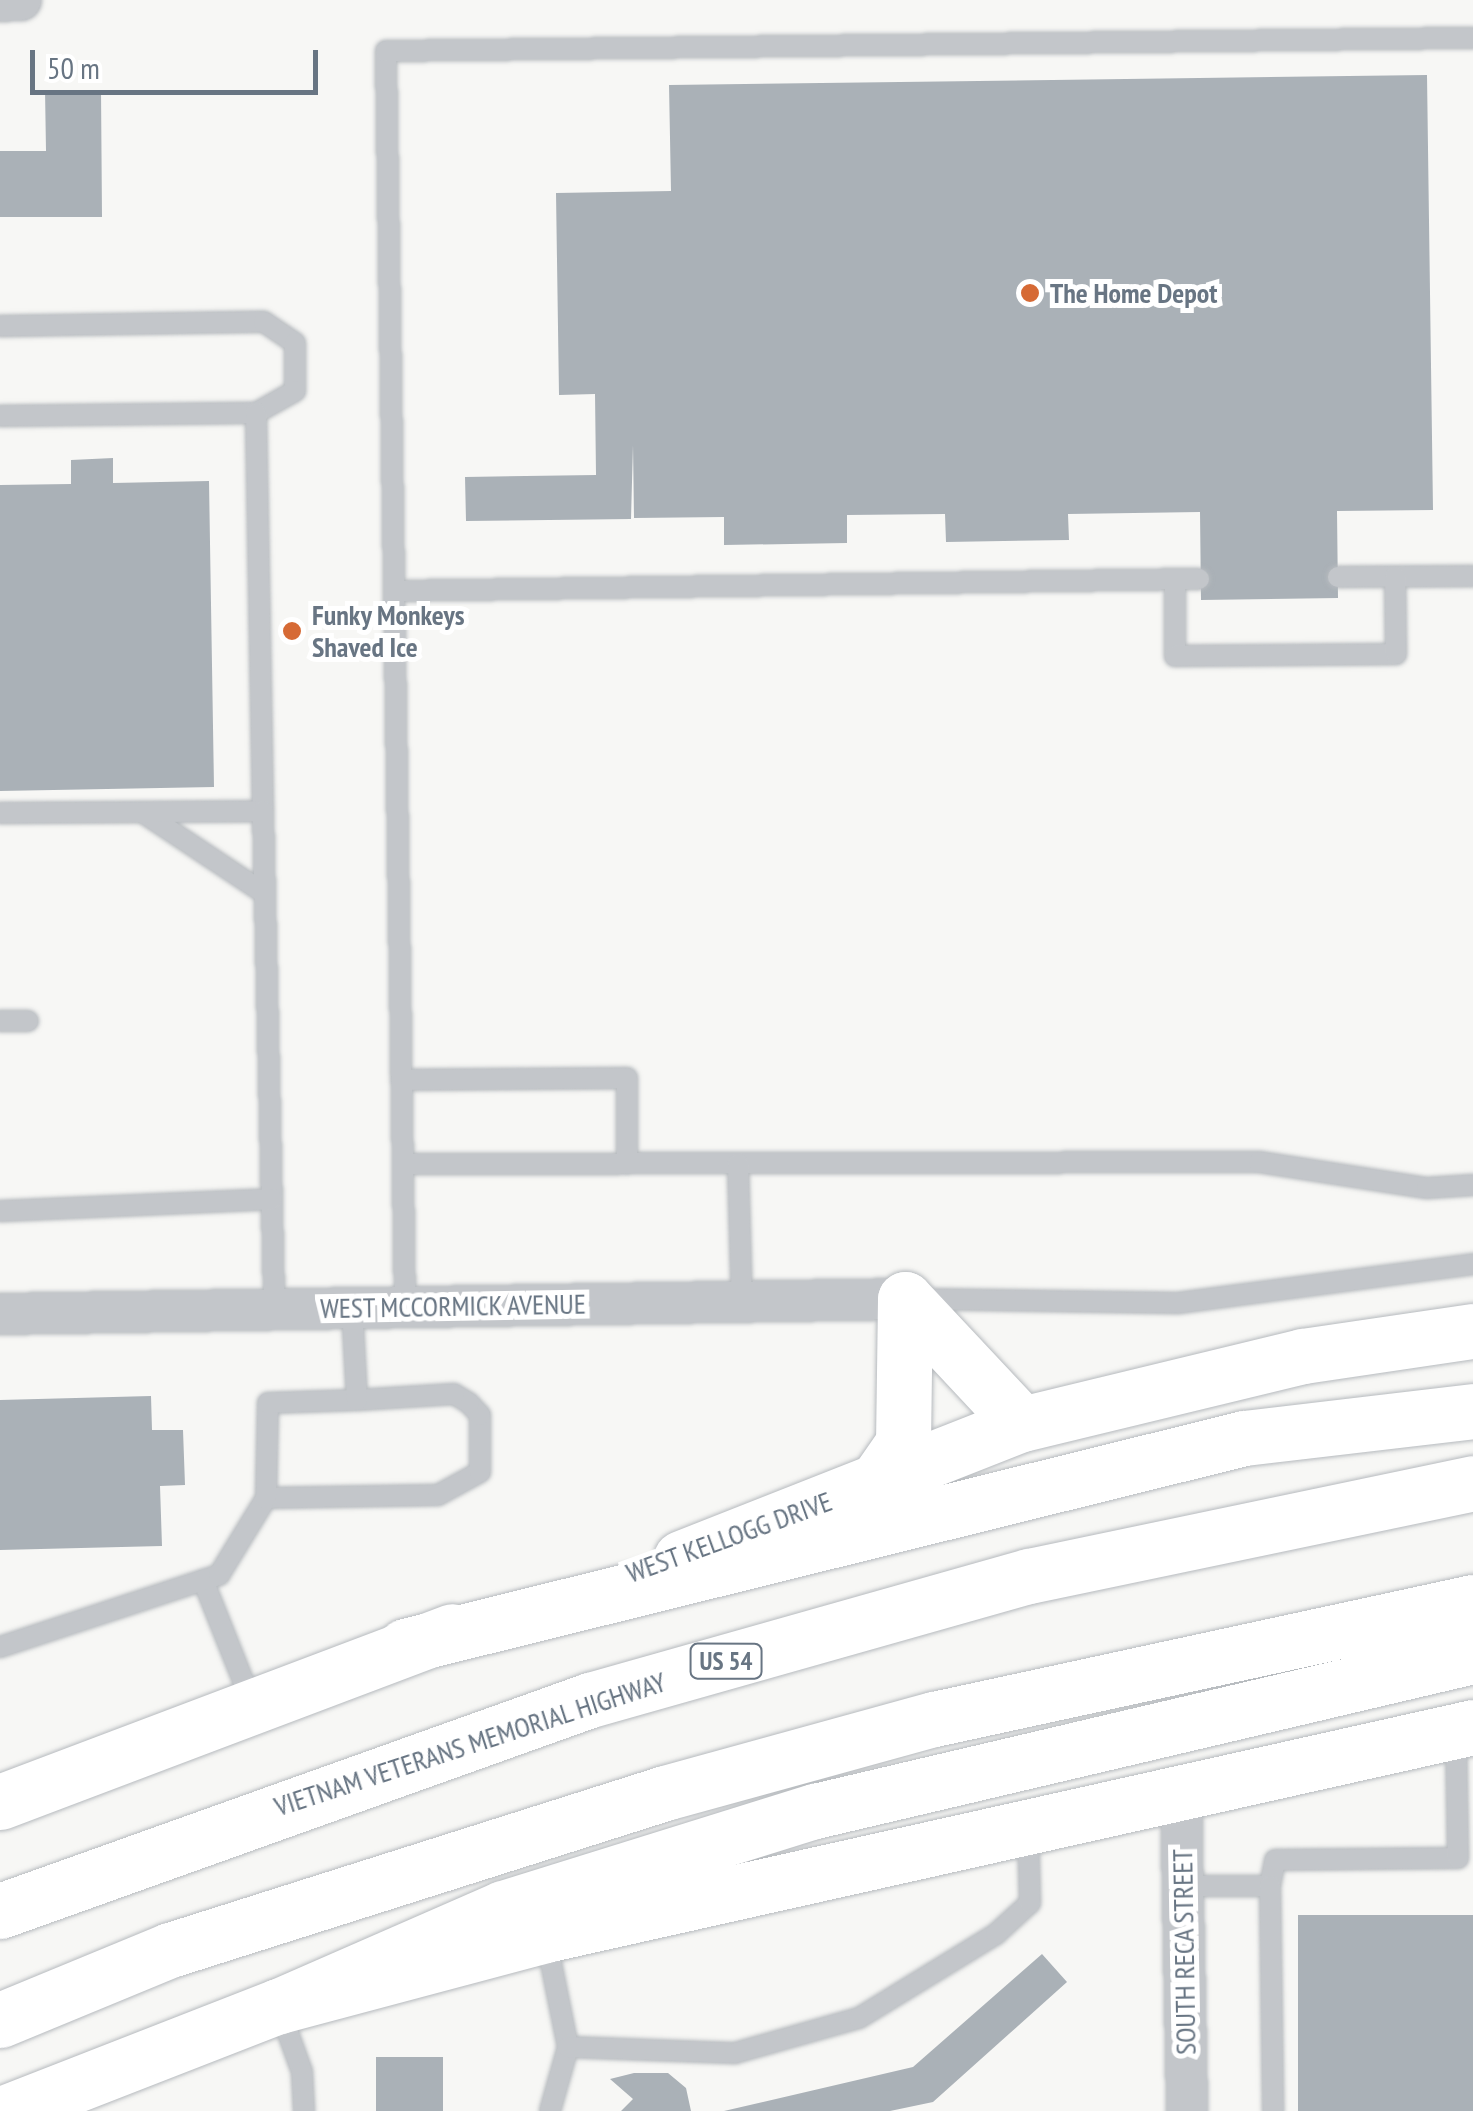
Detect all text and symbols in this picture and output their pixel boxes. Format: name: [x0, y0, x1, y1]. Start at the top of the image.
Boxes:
scale bar: [35, 30, 322, 92]
text: 50 m: [47, 48, 100, 87]
place label: The Home Depot: [1050, 276, 1217, 310]
marker: The Home Depot: [1019, 282, 1041, 304]
place label: Funky Monkeys Shaved Ice: [312, 598, 465, 664]
marker: Funky Monkeys Shaved Ice: [281, 620, 303, 642]
street label: WEST MCCORMICK AVENUE: [319, 1287, 587, 1325]
street label: WEST KELLOGG DRIVE: [621, 1484, 837, 1590]
road number: US 54: [688, 1641, 764, 1681]
street label: VIETNAM VETERANS MEMORIAL HIGHWAY: [269, 1664, 671, 1824]
street label: SOUTH RECA STREET: [1165, 1848, 1203, 2056]

